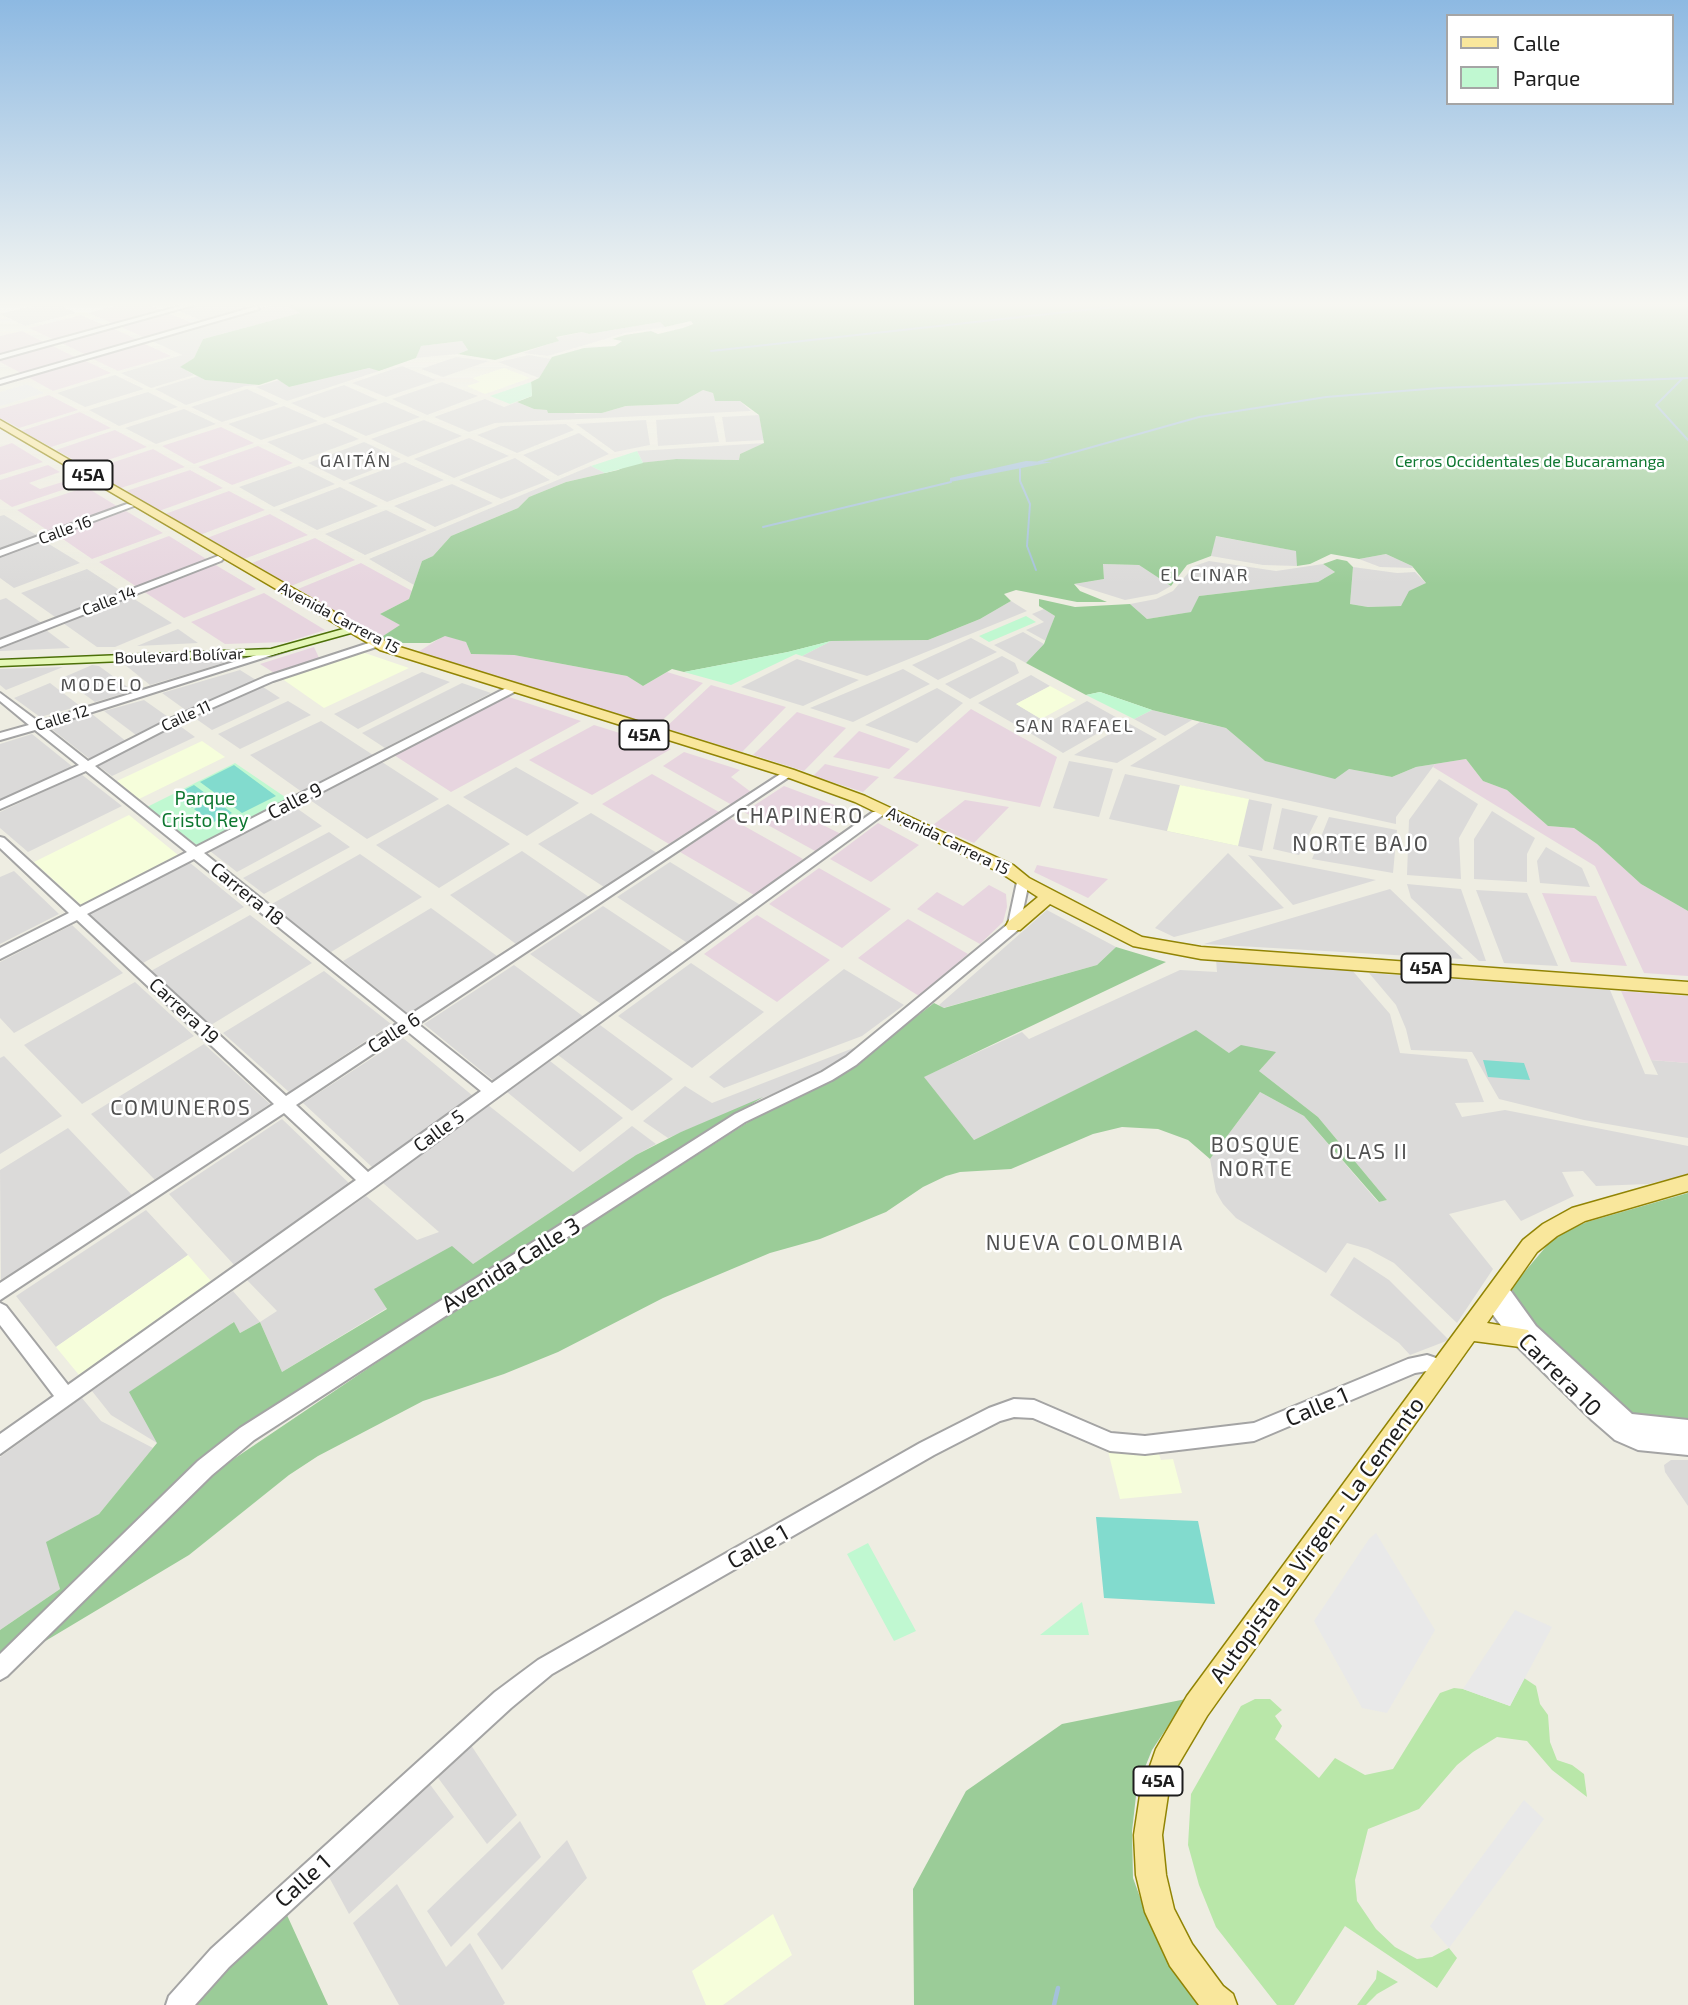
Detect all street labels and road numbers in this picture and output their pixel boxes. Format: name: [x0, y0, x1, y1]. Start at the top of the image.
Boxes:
road number: 45A: [64, 461, 112, 490]
street label: Calle 16: [36, 512, 94, 548]
street label: Avenida Carrera 15: [275, 578, 403, 658]
street label: Calle 14: [80, 582, 138, 620]
street label: Boulevard Bolívar: [114, 644, 244, 668]
street label: Calle 11: [158, 696, 214, 736]
street label: Calle 12: [33, 701, 91, 735]
road number: 45A: [620, 720, 668, 750]
street label: Calle 9: [264, 778, 326, 824]
street label: Avenida Carrera 15: [883, 803, 1013, 879]
street label: Carrera 18: [206, 858, 288, 930]
road number: 45A: [1402, 953, 1450, 982]
street label: Carrera 19: [144, 973, 224, 1049]
street label: Calle 6: [364, 1008, 424, 1058]
street label: Calle 5: [409, 1105, 469, 1157]
street label: Avenida Calle 3: [437, 1211, 585, 1319]
street label: Carrera 10: [1513, 1328, 1607, 1422]
street label: Calle 1: [1281, 1381, 1353, 1433]
street label: Autopista La Virgen - La Cemento: [1204, 1392, 1430, 1688]
street label: Calle 1: [722, 1519, 794, 1575]
road number: 45A: [1134, 1766, 1182, 1796]
street label: Calle 1: [269, 1849, 337, 1913]

